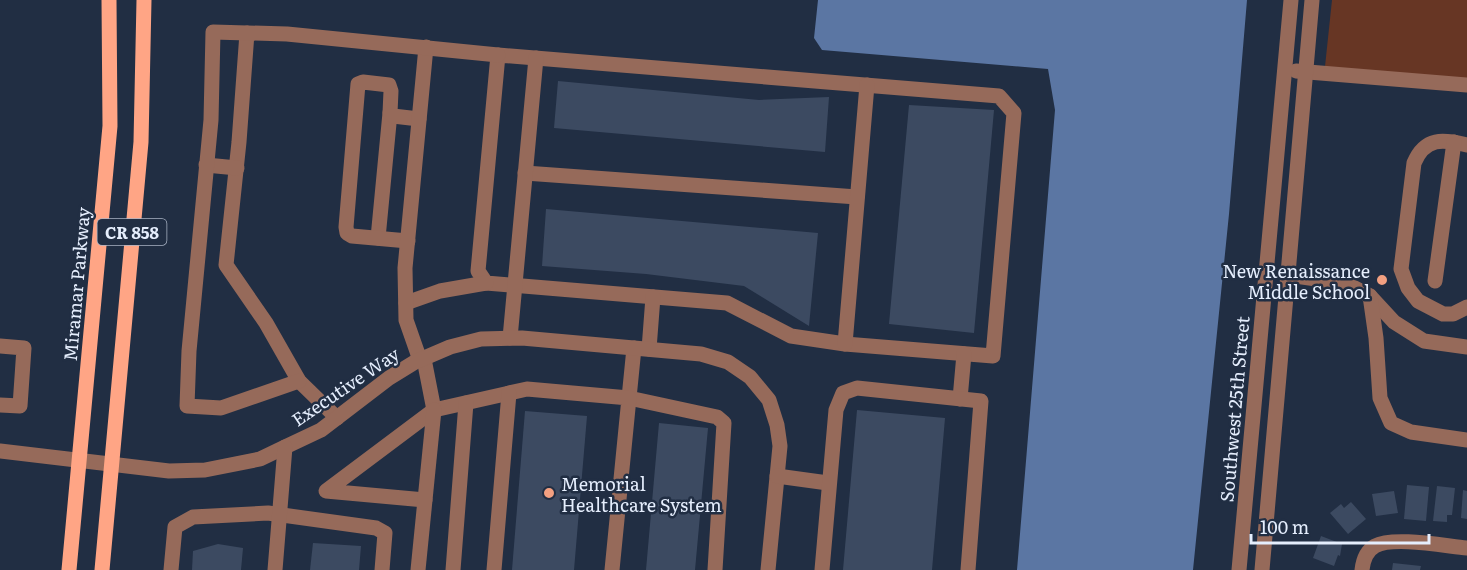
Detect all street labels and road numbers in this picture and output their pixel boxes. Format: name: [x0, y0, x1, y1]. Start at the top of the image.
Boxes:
street label: Miramar Parkway: [56, 205, 96, 362]
road number: CR 858: [98, 219, 166, 245]
street label: Southwest 25th Street: [1212, 314, 1256, 503]
street label: Executive Way: [286, 340, 405, 432]

